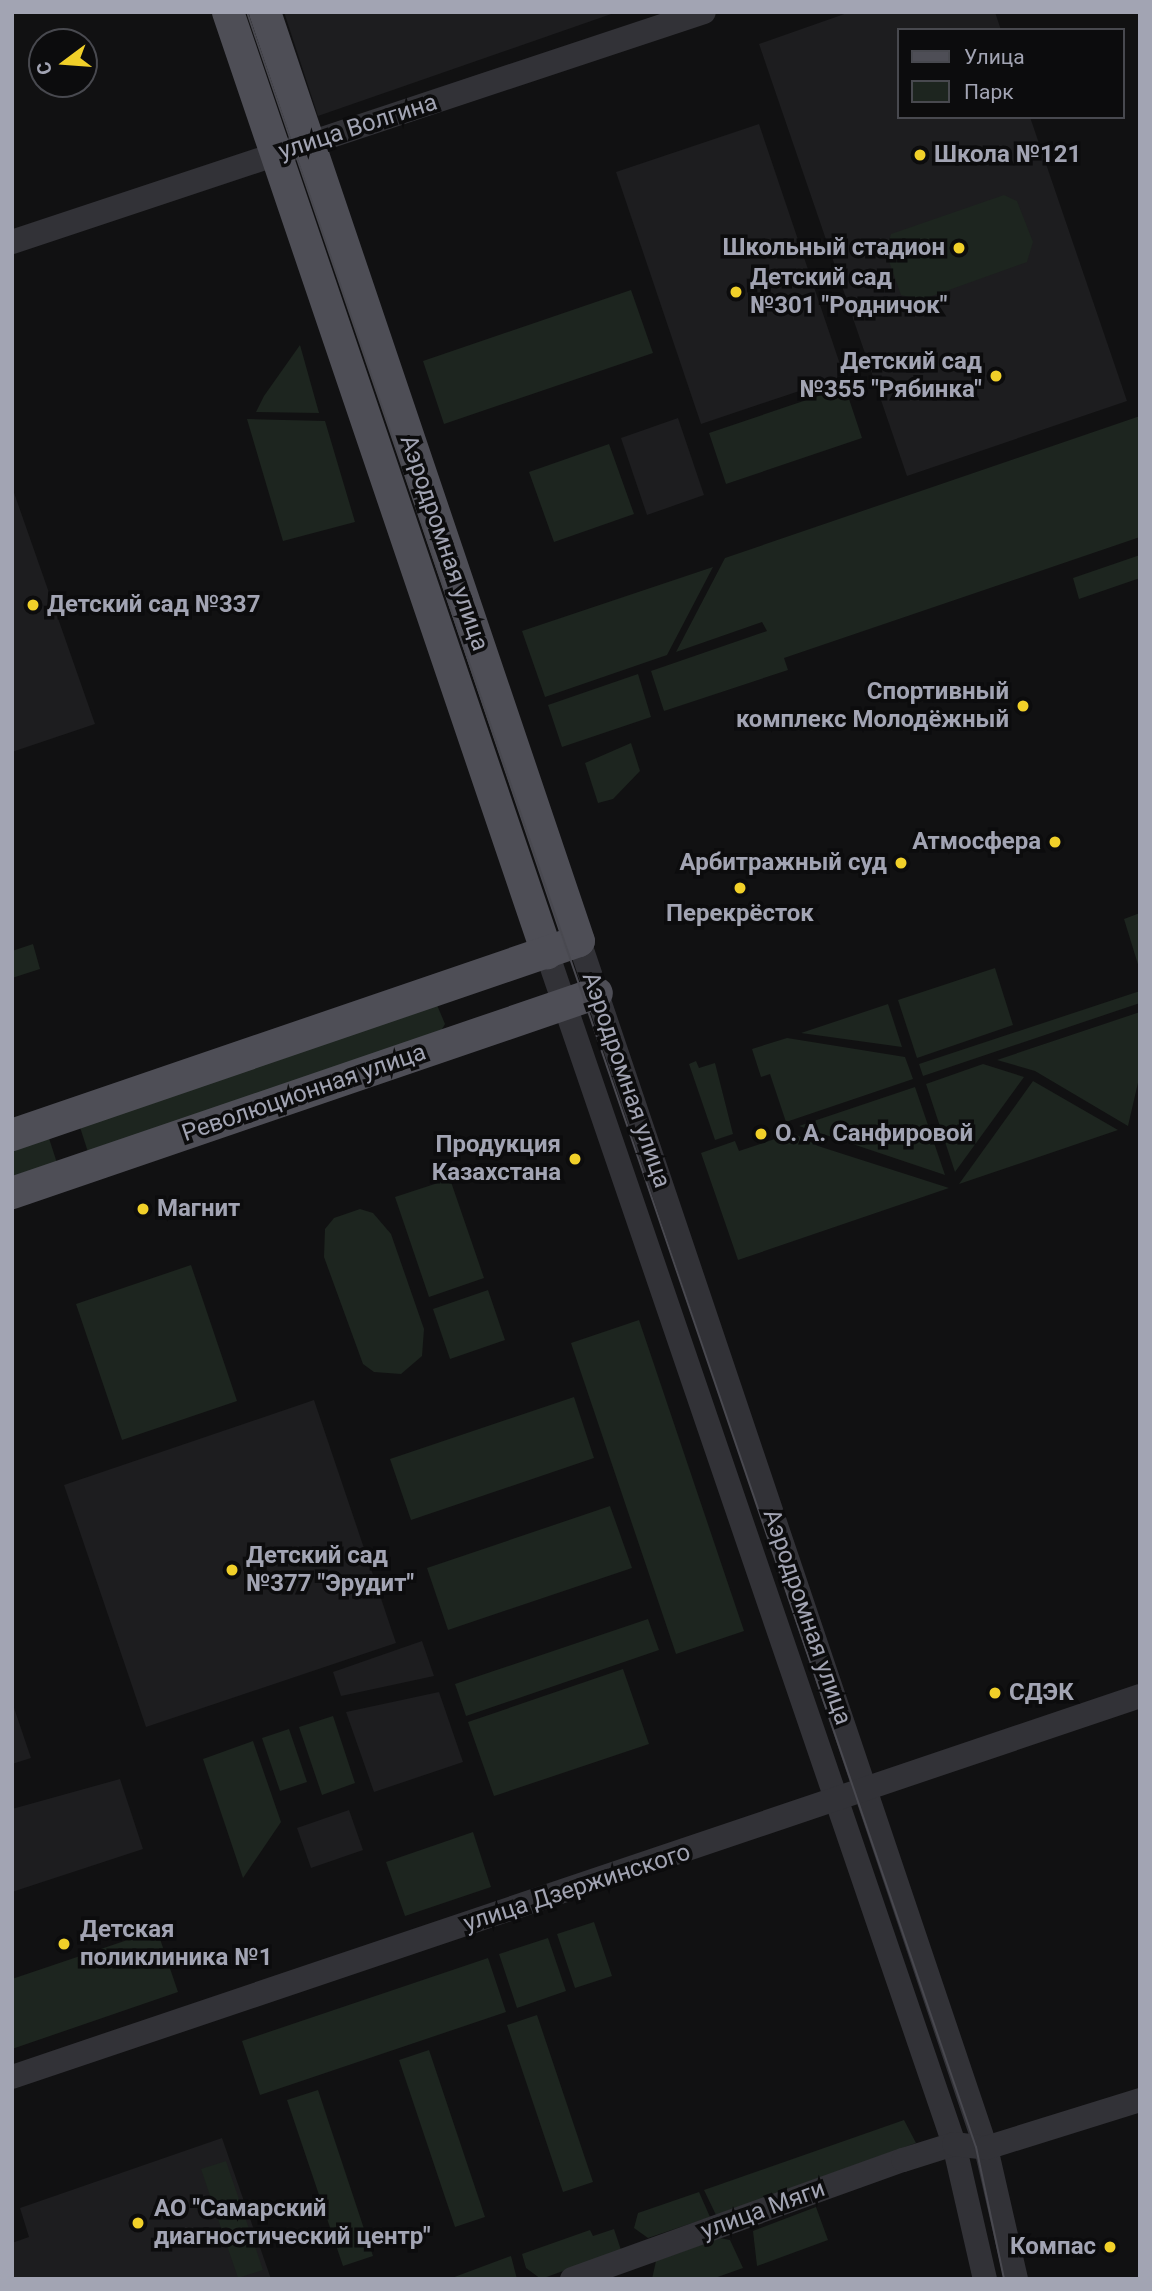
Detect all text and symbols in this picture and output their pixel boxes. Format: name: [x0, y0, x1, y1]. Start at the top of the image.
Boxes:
north arrow: [28, 28, 98, 98]
legend: [897, 28, 1124, 119]
text: Улица: [964, 45, 1025, 69]
text: С: [31, 59, 57, 78]
text: Парк: [964, 80, 1014, 104]
street label: улица Волгина: [275, 88, 441, 166]
place label: Школа №121: [934, 141, 1081, 169]
marker: Школа №121: [912, 147, 928, 163]
place label: Школьный стадион: [723, 234, 945, 262]
marker: Школьный стадион: [951, 240, 967, 256]
place label: Детский сад №301 "Родничок": [750, 264, 947, 320]
marker: Детский сад №301 "Родничок": [728, 284, 744, 300]
place label: Детский сад №355 "Рябинка": [800, 348, 982, 404]
marker: Детский сад №355 "Рябинка": [988, 368, 1004, 384]
street label: Аэродромная улица: [394, 431, 494, 655]
place label: Детский сад №337: [47, 591, 260, 619]
marker: Детский сад №337: [25, 597, 41, 613]
place label: Спортивный комплекс Молодёжный: [736, 678, 1009, 734]
marker: Спортивный комплекс Молодёжный: [1015, 698, 1031, 714]
place label: Атмосфера: [912, 828, 1041, 856]
marker: Атмосфера: [1047, 834, 1063, 850]
place label: Арбитражный суд: [679, 849, 887, 877]
marker: Арбитражный суд: [893, 855, 909, 871]
marker: Перекрёсток: [732, 880, 748, 896]
place label: Перекрёсток: [666, 900, 814, 928]
street label: Аэродромная улица: [576, 968, 676, 1192]
street label: Революционная улица: [178, 1038, 430, 1148]
place label: О. А. Санфировой: [775, 1120, 973, 1148]
marker: О. А. Санфировой: [753, 1126, 769, 1142]
place label: Продукция Казахстана: [432, 1131, 561, 1187]
marker: Продукция Казахстана: [567, 1151, 583, 1167]
place label: Магнит: [157, 1195, 240, 1223]
marker: Магнит: [135, 1201, 151, 1217]
street label: Аэродромная улица: [757, 1505, 857, 1729]
place label: Детский сад №377 "Эрудит": [246, 1542, 414, 1598]
marker: Детский сад №377 "Эрудит": [224, 1562, 240, 1578]
place label: СДЭК: [1009, 1679, 1074, 1707]
marker: СДЭК: [987, 1685, 1003, 1701]
street label: улица Дзержинского: [460, 1838, 694, 1938]
place label: Детская поликлиника №1: [80, 1916, 272, 1972]
marker: Детская поликлиника №1: [54, 1934, 74, 1954]
street label: улица Мяги: [697, 2174, 829, 2246]
place label: АО "Самарский диагностический центр": [154, 2195, 431, 2251]
marker: АО "Самарский диагностический центр": [128, 2213, 148, 2233]
place label: Компас: [1010, 2233, 1096, 2261]
marker: Компас: [1102, 2239, 1118, 2255]

